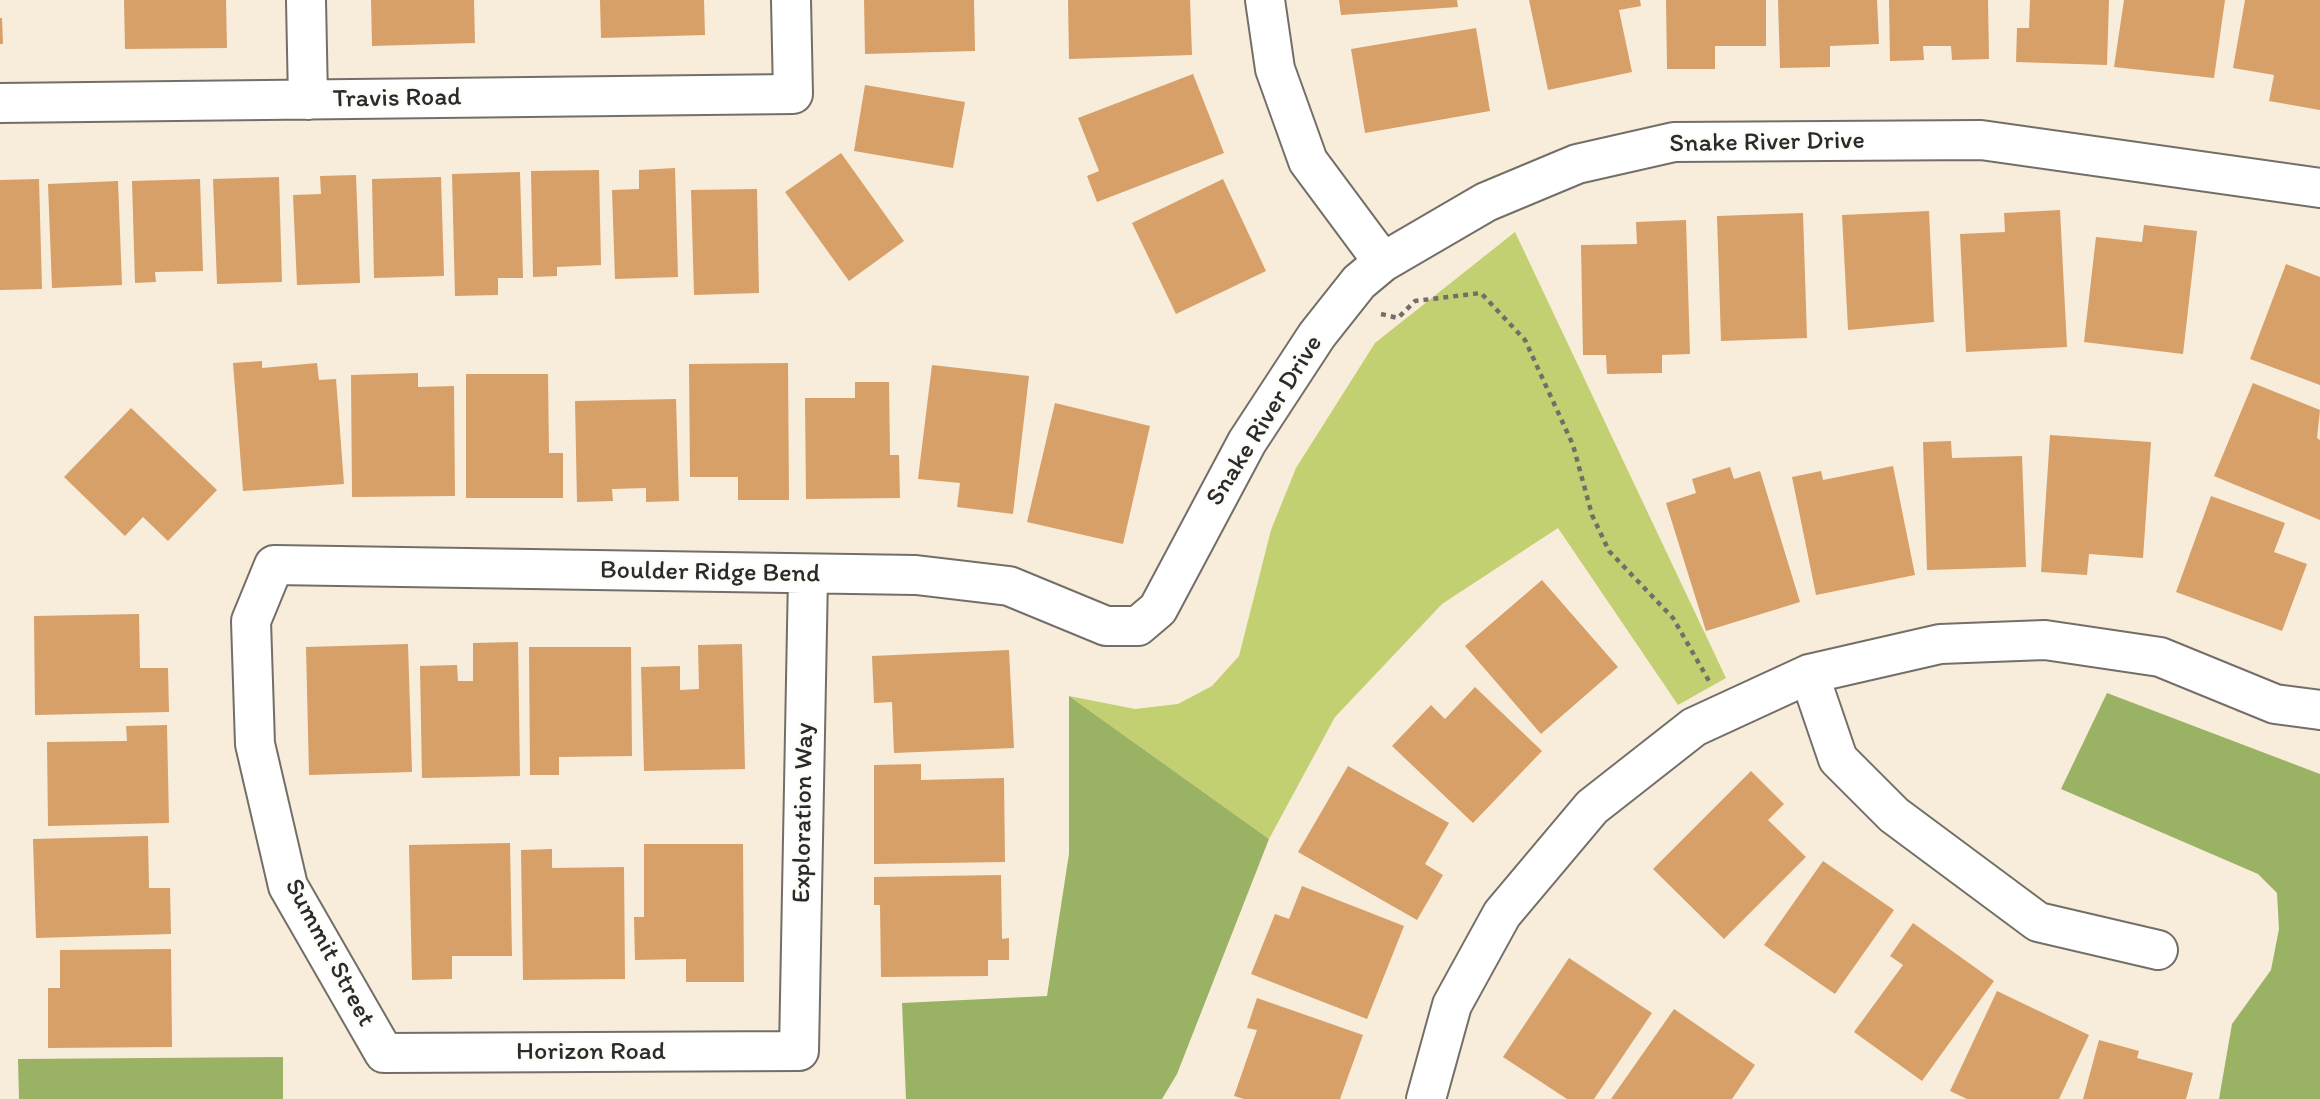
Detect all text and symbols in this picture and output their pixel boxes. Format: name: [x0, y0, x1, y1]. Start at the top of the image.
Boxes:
street label: Travis Road: [332, 82, 462, 116]
street label: Snake River Drive: [1669, 126, 1865, 160]
street label: Snake River Drive: [1200, 330, 1330, 512]
street label: Boulder Ridge Bend: [600, 555, 820, 591]
street label: Exploration Way: [787, 722, 821, 904]
street label: Summit Street: [277, 874, 381, 1032]
street label: Horizon Road: [516, 1036, 666, 1068]

